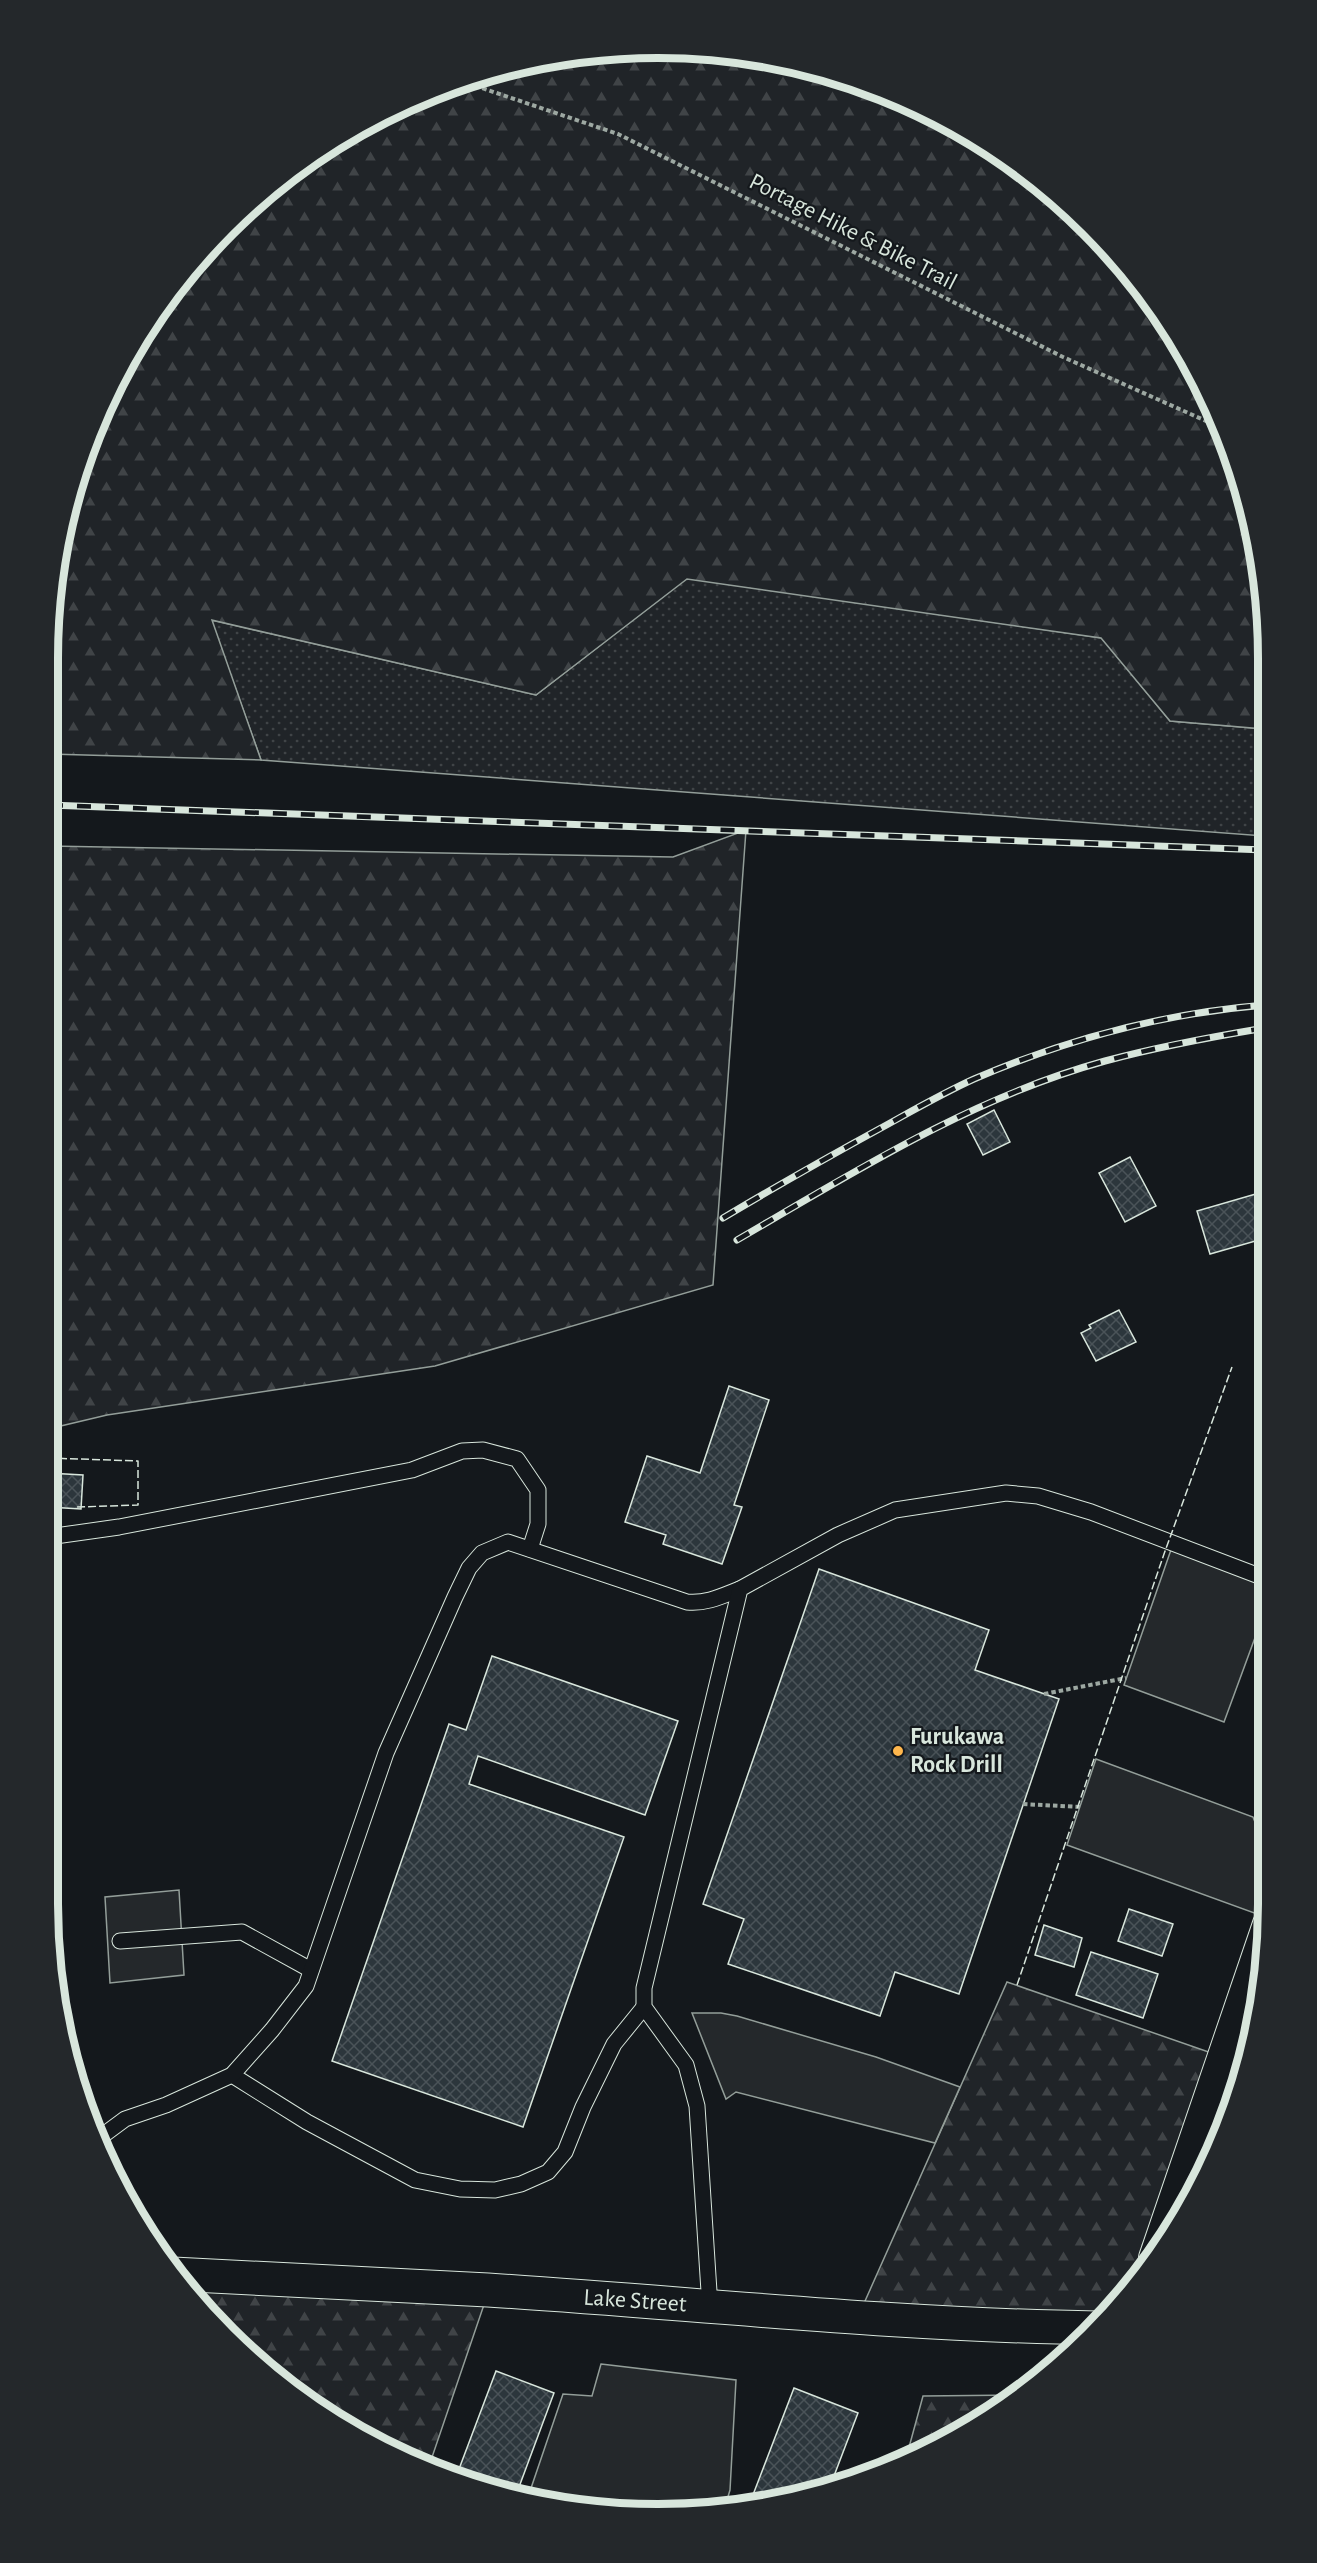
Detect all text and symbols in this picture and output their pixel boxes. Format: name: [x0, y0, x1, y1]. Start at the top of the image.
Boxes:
street label: Portage Hike & Bike Trail: [745, 169, 961, 295]
place label: Furukawa Rock Drill: [910, 1725, 1004, 1777]
marker: Furukawa Rock Drill: [891, 1744, 905, 1758]
street label: Lake Street: [583, 2285, 688, 2317]

